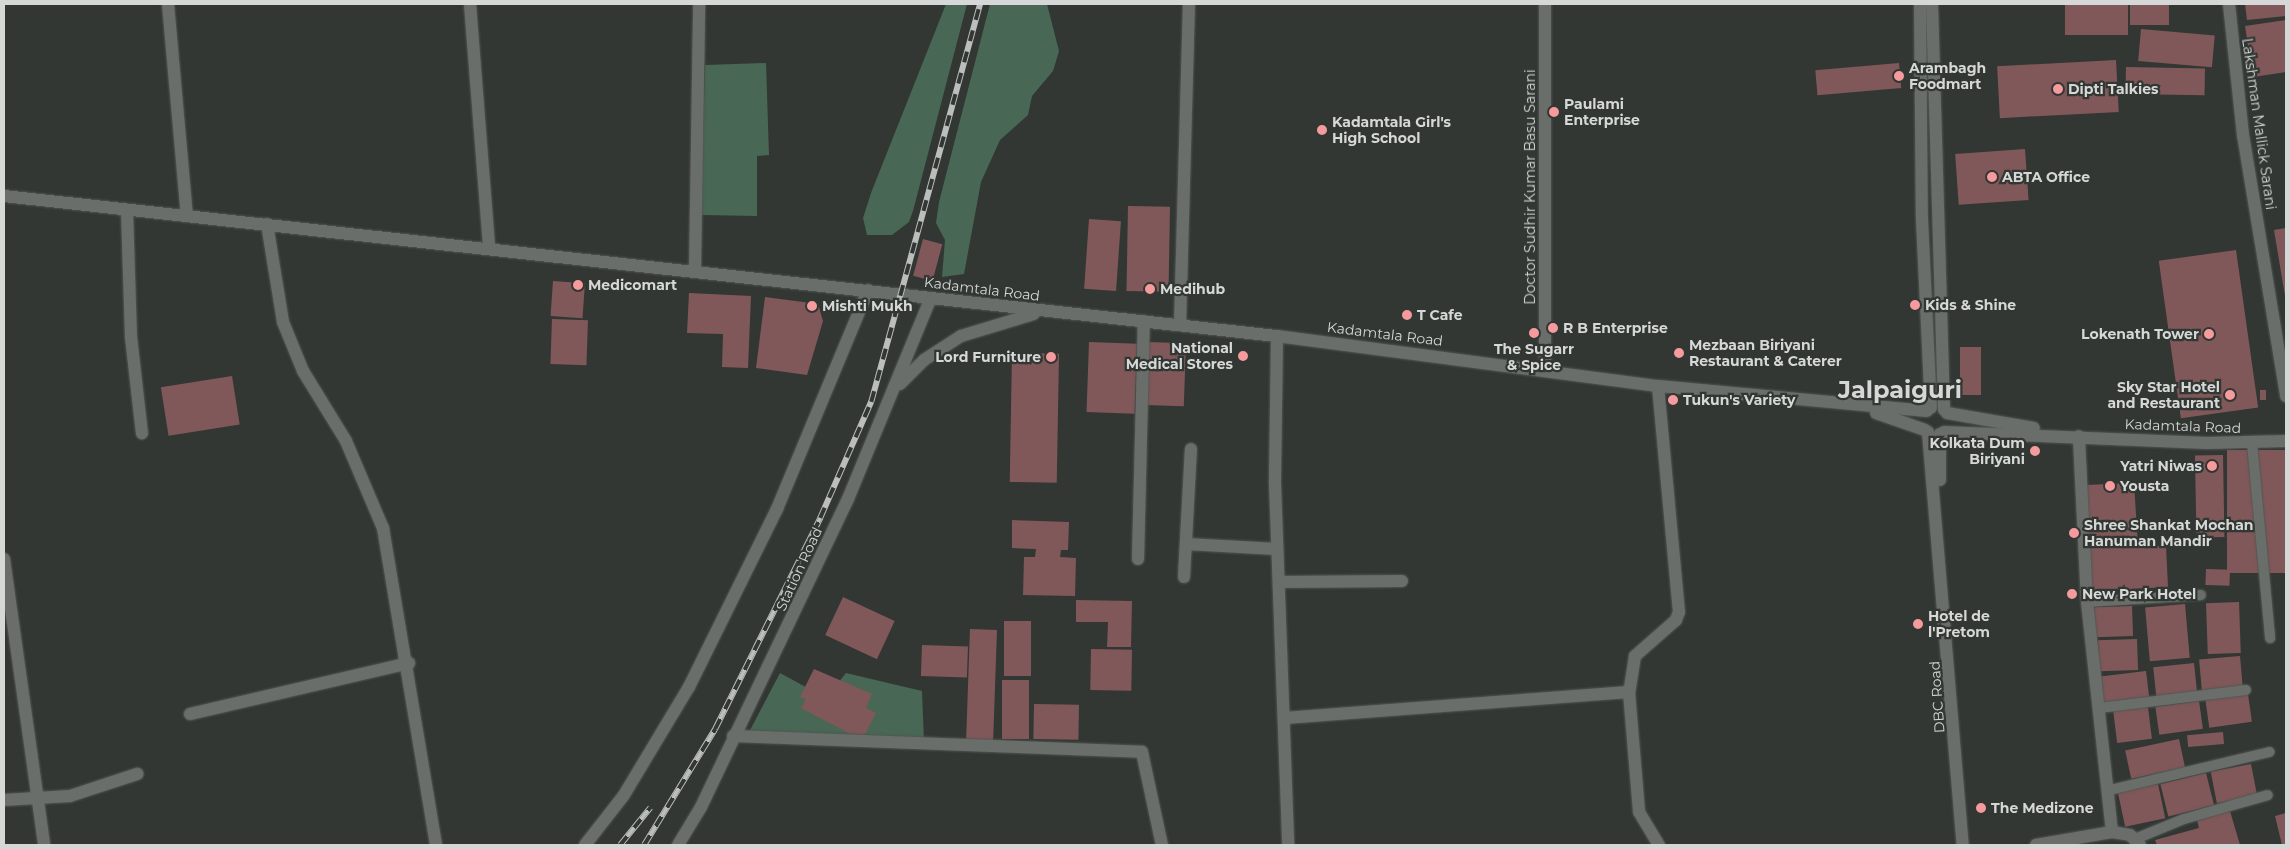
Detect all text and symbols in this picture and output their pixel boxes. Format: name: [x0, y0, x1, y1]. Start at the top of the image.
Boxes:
street label: Lakshman Mallick Sarani: [2239, 37, 2279, 211]
place label: Arambagh Foodmart: [1909, 60, 1986, 92]
street label: Doctor Sudhir Kumar Basu Sarani: [1522, 69, 1538, 305]
marker: Arambagh Foodmart: [1893, 70, 1905, 82]
place label: Dipti Talkies: [2068, 81, 2158, 97]
marker: Dipti Talkies: [2052, 83, 2064, 95]
place label: Paulami Enterprise: [1564, 96, 1640, 128]
marker: Paulami Enterprise: [1548, 106, 1560, 118]
place label: Kadamtala Girl's High School: [1332, 114, 1451, 146]
marker: Kadamtala Girl's High School: [1316, 124, 1328, 136]
place label: ABTA Office: [2002, 169, 2090, 185]
marker: ABTA Office: [1986, 171, 1998, 183]
street label: Kadamtala Road: [923, 274, 1041, 304]
place label: Medicomart: [588, 277, 677, 293]
marker: Medicomart: [572, 279, 584, 291]
place label: Medihub: [1160, 281, 1225, 297]
marker: Medihub: [1144, 283, 1156, 295]
place label: Kids & Shine: [1925, 297, 2016, 313]
place label: Mishti Mukh: [822, 298, 913, 314]
marker: Kids & Shine: [1909, 299, 1921, 311]
marker: Mishti Mukh: [806, 300, 818, 312]
place label: T Cafe: [1417, 307, 1462, 323]
marker: T Cafe: [1401, 309, 1413, 321]
street label: Kadamtala Road: [1326, 319, 1444, 349]
place label: R B Enterprise: [1563, 320, 1668, 336]
marker: R B Enterprise: [1547, 322, 1559, 334]
place label: Lokenath Tower: [2081, 326, 2199, 342]
marker: The Sugarr & Spice: [1528, 327, 1540, 339]
marker: Lokenath Tower: [2203, 328, 2215, 340]
place label: Mezbaan Biriyani Restaurant & Caterer: [1689, 337, 1842, 370]
place label: National Medical Stores: [1126, 340, 1233, 372]
place label: The Sugarr & Spice: [1494, 341, 1574, 374]
marker: Mezbaan Biriyani Restaurant & Caterer: [1673, 347, 1685, 359]
place label: Lord Furniture: [935, 349, 1041, 365]
marker: National Medical Stores: [1237, 350, 1249, 362]
marker: Lord Furniture: [1045, 351, 1057, 363]
district label: Jalpaiguri: [1838, 376, 1962, 404]
place label: Sky Star Hotel and Restaurant: [2107, 379, 2220, 412]
marker: Sky Star Hotel and Restaurant: [2224, 389, 2236, 401]
place label: Tukun's Variety: [1683, 392, 1795, 408]
marker: Tukun's Variety: [1667, 394, 1679, 406]
street label: Kadamtala Road: [2124, 416, 2242, 436]
place label: Kolkata Dum Biriyani: [1930, 435, 2025, 468]
marker: Kolkata Dum Biriyani: [2029, 445, 2041, 457]
place label: Yatri Niwas: [2120, 458, 2202, 474]
marker: Yatri Niwas: [2206, 460, 2218, 472]
place label: Yousta: [2120, 478, 2169, 494]
marker: Yousta: [2104, 480, 2116, 492]
place label: Shree Shankat Mochan Hanuman Mandir: [2084, 517, 2254, 550]
street label: Station Road: [772, 525, 826, 613]
marker: Shree Shankat Mochan Hanuman Mandir: [2068, 527, 2080, 539]
place label: New Park Hotel: [2082, 586, 2196, 602]
marker: New Park Hotel: [2066, 588, 2078, 600]
place label: Hotel de l'Pretom: [1928, 608, 1990, 640]
marker: Hotel de l'Pretom: [1912, 618, 1924, 630]
street label: DBC Road: [1926, 660, 1948, 734]
place label: The Medizone: [1991, 800, 2094, 816]
marker: The Medizone: [1975, 802, 1987, 814]

